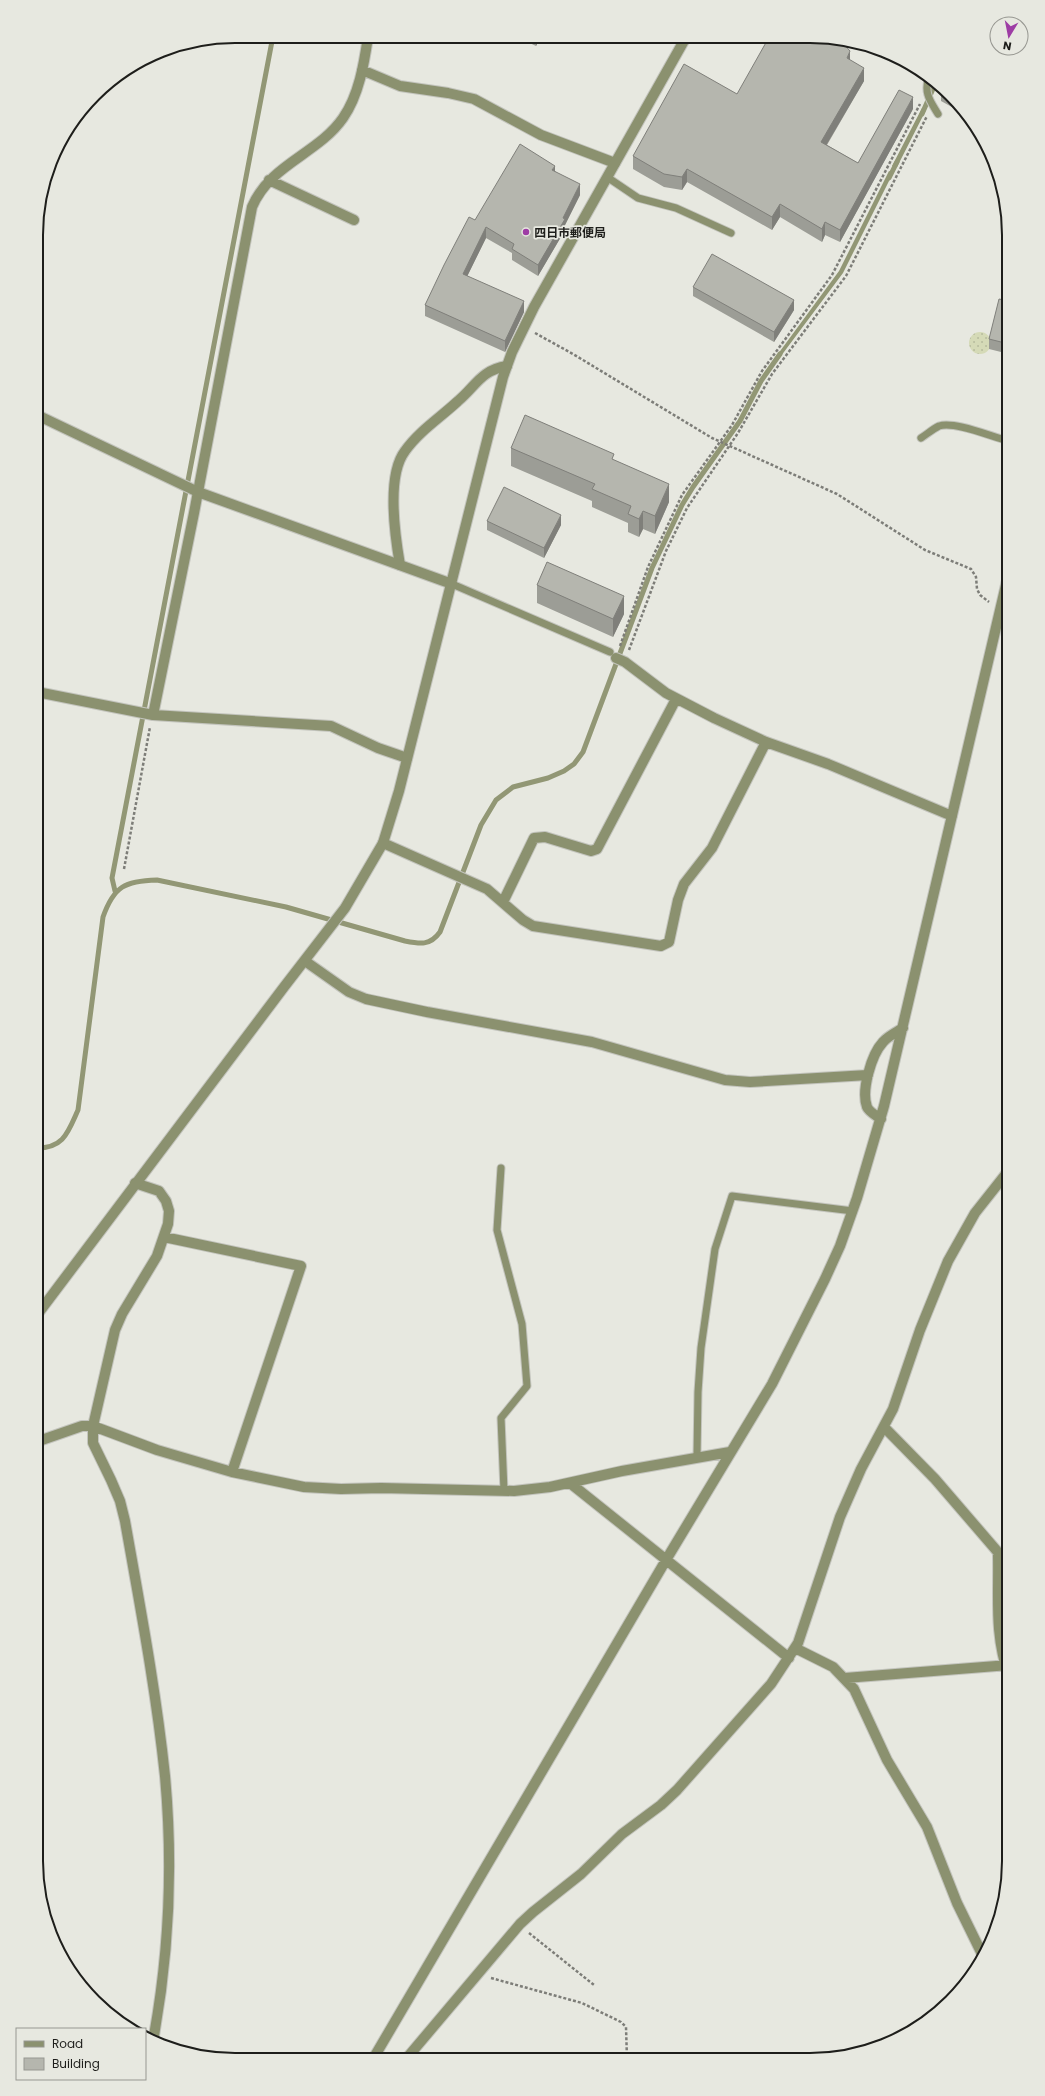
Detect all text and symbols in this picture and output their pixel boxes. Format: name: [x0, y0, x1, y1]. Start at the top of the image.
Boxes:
north arrow: [989, 16, 1029, 56]
text: N: [1002, 37, 1013, 54]
place label: 四日市郵便局: [534, 224, 606, 241]
marker: 四日市郵便局: [521, 227, 531, 237]
legend: [16, 2028, 146, 2080]
text: Road: [52, 2035, 83, 2052]
text: Building: [52, 2055, 100, 2072]

